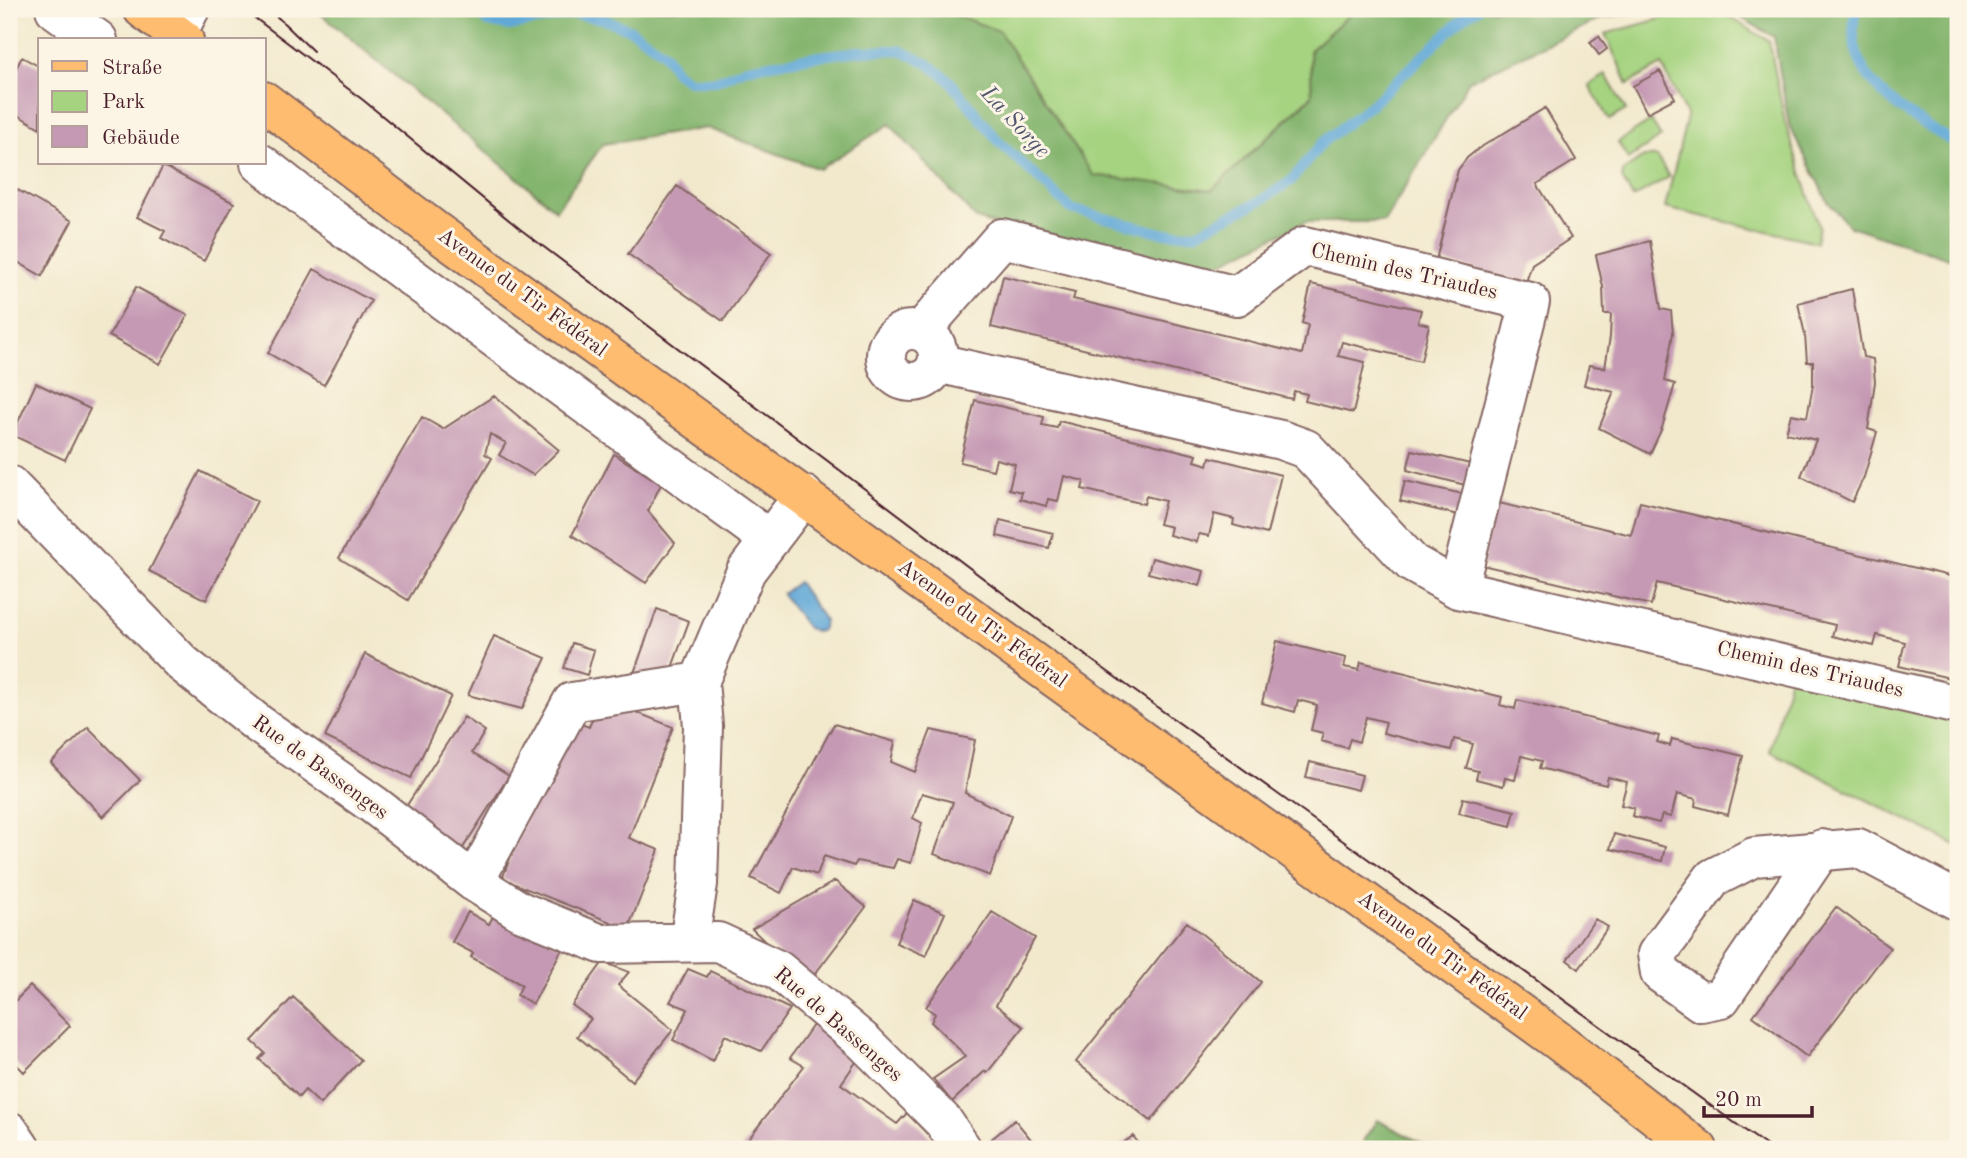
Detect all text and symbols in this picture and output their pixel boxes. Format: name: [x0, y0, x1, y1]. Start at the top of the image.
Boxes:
legend: [38, 38, 266, 164]
text: Straße: [102, 58, 162, 79]
water label: La Sorge: [975, 81, 1054, 163]
text: Park: [102, 92, 145, 113]
text: Gebäude: [102, 128, 180, 149]
street label: Avenue du Tir Fédéral: [434, 225, 611, 361]
street label: Chemin des Triaudes: [1309, 240, 1499, 304]
street label: Avenue du Tir Fédéral: [894, 556, 1071, 692]
street label: Chemin des Triaudes: [1715, 638, 1905, 702]
street label: Rue de Bassenges: [248, 712, 392, 824]
street label: Avenue du Tir Fédéral: [1354, 888, 1531, 1024]
street label: Rue de Bassenges: [770, 964, 906, 1086]
scale bar: [1704, 1074, 1813, 1118]
text: 20 m: [1715, 1090, 1762, 1111]

